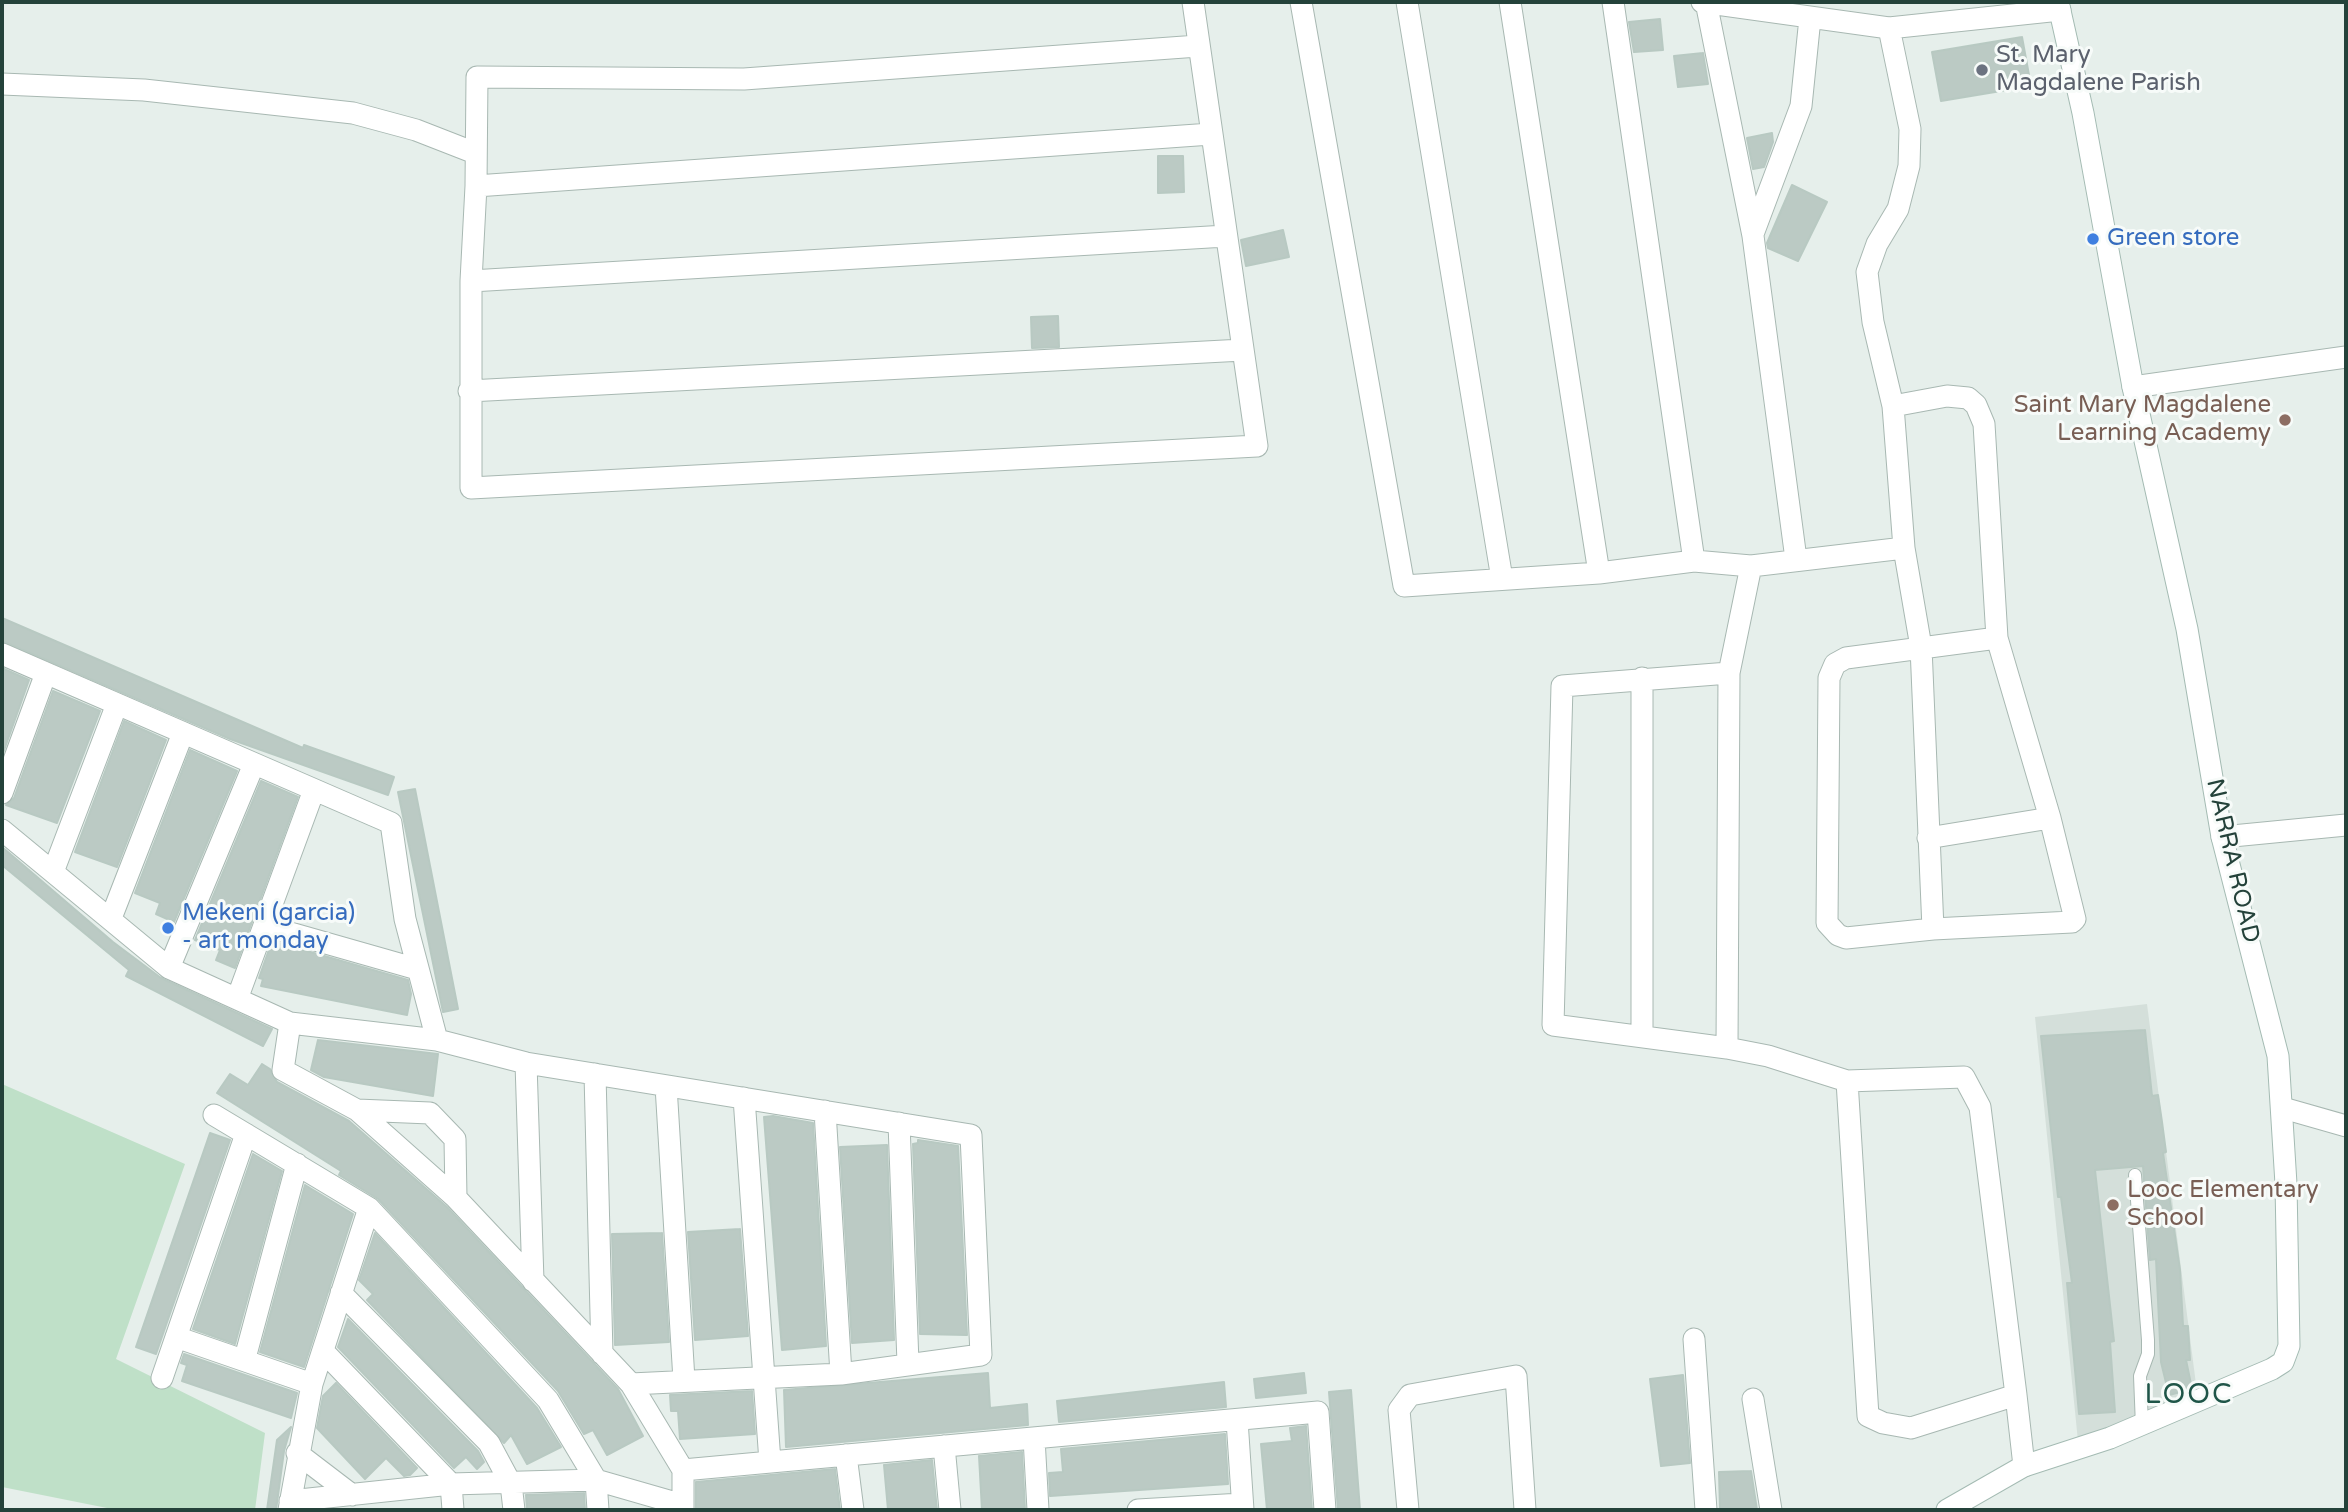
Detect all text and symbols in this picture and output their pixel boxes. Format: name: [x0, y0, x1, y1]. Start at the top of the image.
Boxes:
place label: St. Mary Magdalene Parish: [1996, 42, 2201, 98]
marker: St. Mary Magdalene Parish: [1974, 62, 1990, 78]
place label: Green store: [2107, 225, 2239, 253]
marker: Green store: [2085, 231, 2101, 247]
place label: Saint Mary Magdalene Learning Academy: [2014, 392, 2271, 448]
marker: Saint Mary Magdalene Learning Academy: [2277, 412, 2293, 428]
street label: NARRA ROAD: [2199, 776, 2265, 946]
place label: Mekeni (garcia) - art monday: [182, 900, 355, 956]
marker: Mekeni (garcia) - art monday: [160, 920, 176, 936]
place label: Looc Elementary School: [2127, 1177, 2319, 1233]
marker: Looc Elementary School: [2105, 1197, 2121, 1213]
district label: LOOC: [2145, 1379, 2233, 1413]

